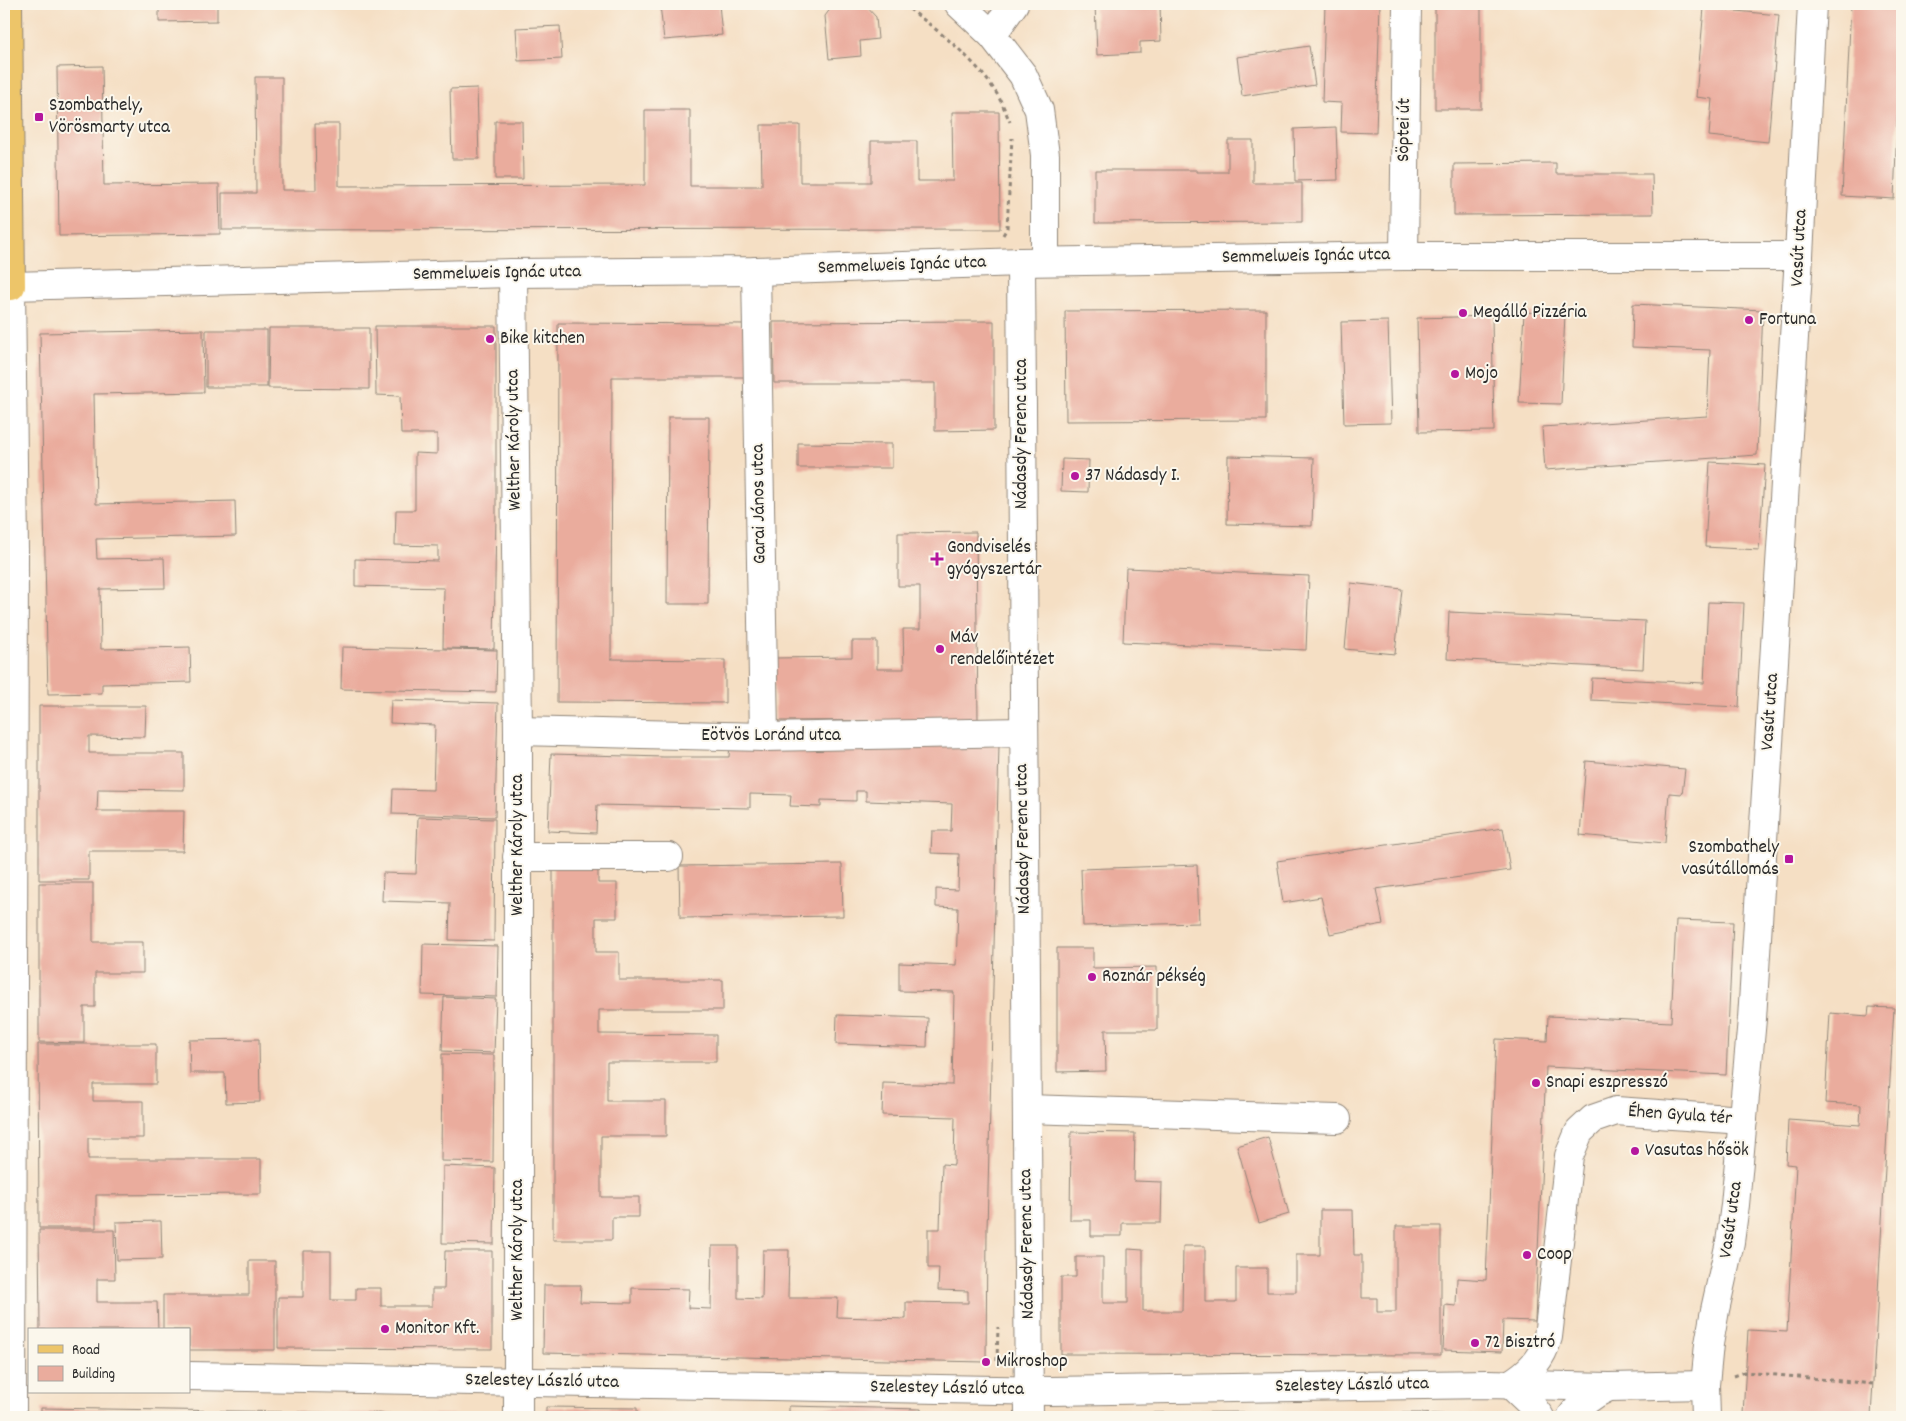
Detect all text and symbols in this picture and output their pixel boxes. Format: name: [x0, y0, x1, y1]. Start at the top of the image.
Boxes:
place label: Szombathely, Vörösmarty utca: [49, 93, 171, 142]
street label: Söptei út: [1391, 98, 1419, 162]
marker: Szombathely, Vörösmarty utca: [33, 111, 45, 123]
street label: Vasút utca: [1784, 208, 1816, 287]
street label: Semmelweis Ignác utca: [1222, 242, 1391, 272]
street label: Semmelweis Ignác utca: [817, 250, 988, 282]
street label: Semmelweis Ignác utca: [413, 259, 582, 289]
place label: Megálló Pizzéria: [1473, 300, 1587, 327]
marker: Megálló Pizzéria: [1457, 307, 1469, 319]
place label: Fortuna: [1759, 307, 1817, 334]
marker: Fortuna: [1743, 314, 1755, 326]
place label: Bike kitchen: [500, 326, 585, 353]
marker: Bike kitchen: [484, 333, 496, 345]
street label: Nádasdy Ferenc utca: [1009, 358, 1036, 509]
place label: Mojo: [1465, 361, 1498, 388]
street label: Welther Károly utca: [500, 368, 530, 511]
marker: Mojo: [1449, 368, 1461, 380]
street label: Garai János utca: [745, 443, 775, 564]
place label: 37 Nádasdy I.: [1085, 463, 1180, 490]
marker: 37 Nádasdy I.: [1069, 470, 1081, 482]
place label: Gondviselés gyógyszertár: [947, 535, 1042, 584]
marker: Gondviselés gyógyszertár: [931, 553, 943, 565]
place label: Máv rendelőintézet: [950, 625, 1054, 674]
marker: Máv rendelőintézet: [934, 643, 946, 655]
street label: Vasút utca: [1755, 671, 1787, 752]
street label: Eötvös Loránd utca: [701, 723, 842, 750]
street label: Nádasdy Ferenc utca: [1009, 762, 1039, 914]
street label: Welther Károly utca: [505, 773, 532, 916]
place label: Szombathely vasútállomás: [1681, 835, 1779, 884]
marker: Szombathely vasútállomás: [1783, 853, 1795, 865]
place label: Roznár pékség: [1102, 964, 1206, 991]
marker: Roznár pékség: [1086, 971, 1098, 983]
place label: Snapi eszpresszó: [1546, 1070, 1668, 1097]
marker: Snapi eszpresszó: [1530, 1077, 1542, 1089]
street label: Éhen Gyula tér: [1627, 1099, 1733, 1133]
place label: Vasutas hősök: [1645, 1138, 1749, 1165]
marker: Vasutas hősök: [1629, 1145, 1641, 1157]
street label: Nádasdy Ferenc utca: [1013, 1167, 1043, 1319]
street label: Welther Károly utca: [505, 1178, 532, 1321]
street label: Vasút utca: [1713, 1179, 1751, 1260]
place label: Coop: [1537, 1242, 1572, 1269]
marker: Coop: [1521, 1249, 1533, 1261]
place label: Monitor Kft.: [395, 1316, 479, 1343]
marker: Monitor Kft.: [379, 1323, 391, 1335]
legend: [28, 1328, 190, 1394]
place label: 72 Bisztró: [1485, 1330, 1555, 1357]
marker: 72 Bisztró: [1469, 1337, 1481, 1349]
text: Road: [72, 1340, 100, 1362]
place label: Mikroshop: [996, 1349, 1068, 1376]
marker: Mikroshop: [980, 1356, 992, 1368]
text: Building: [72, 1364, 115, 1386]
street label: Szelestey László utca: [465, 1367, 620, 1397]
street label: Szelestey László utca: [1275, 1371, 1430, 1401]
street label: Szelestey László utca: [870, 1374, 1025, 1404]

